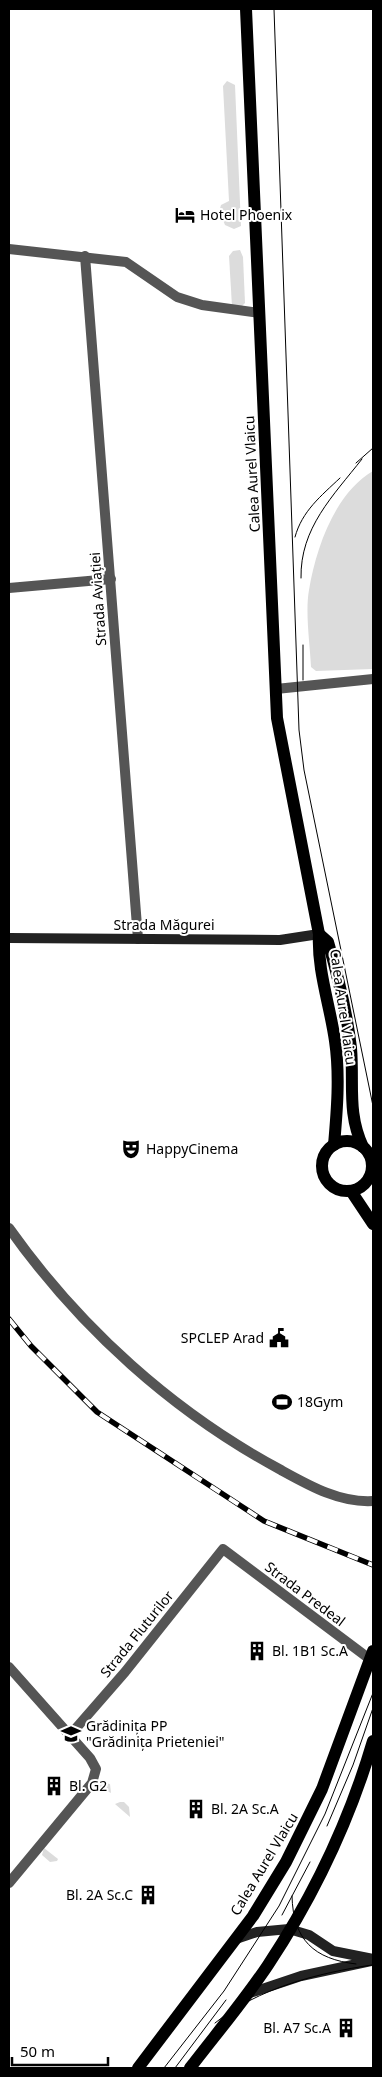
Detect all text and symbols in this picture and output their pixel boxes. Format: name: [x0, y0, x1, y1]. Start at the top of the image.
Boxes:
hotel icon: Hotel Phoenix: [174, 204, 196, 226]
place label: Hotel Phoenix: [200, 205, 293, 224]
street label: Calea Aurel Vlaicu: [239, 415, 264, 533]
street label: Strada Aviației: [85, 552, 110, 647]
street label: Strada Măgurei: [113, 915, 215, 934]
street label: Calea Aurel Vlaicu: [326, 948, 361, 1066]
theatre icon: HappyCinema: [120, 1138, 142, 1160]
place label: HappyCinema: [146, 1139, 238, 1158]
public building icon: SPCLEP Arad: [268, 1327, 290, 1349]
place label: SPCLEP Arad: [181, 1328, 264, 1347]
sports icon: 18Gym: [271, 1391, 293, 1413]
place label: 18Gym: [297, 1392, 343, 1411]
street label: Strada Predeal: [261, 1557, 349, 1630]
street label: Strada Fluturilor: [96, 1586, 178, 1681]
building icon: Bl. 1B1 Sc.A: [246, 1640, 268, 1662]
place label: Bl. 1B1 Sc.A: [272, 1641, 348, 1660]
place label: Grădinița PP "Grădinița Prieteniei": [86, 1716, 225, 1751]
school or university icon: Grădinița PP "Grădinița Prieteniei": [60, 1723, 82, 1745]
building icon: Bl. G2: [43, 1775, 65, 1797]
place label: Bl. G2: [69, 1776, 107, 1795]
building icon: Bl. 2A Sc.A: [185, 1798, 207, 1820]
place label: Bl. 2A Sc.A: [211, 1799, 279, 1818]
street label: Calea Aurel Vlaicu: [225, 1809, 302, 1919]
building icon: Bl. 2A Sc.C: [137, 1884, 159, 1906]
place label: Bl. 2A Sc.C: [66, 1885, 133, 1904]
building icon: Bl. A7 Sc.A: [335, 2017, 357, 2039]
place label: Bl. A7 Sc.A: [263, 2018, 331, 2037]
scale bar: [12, 2034, 109, 2066]
text: 50 m: [20, 2041, 55, 2061]

